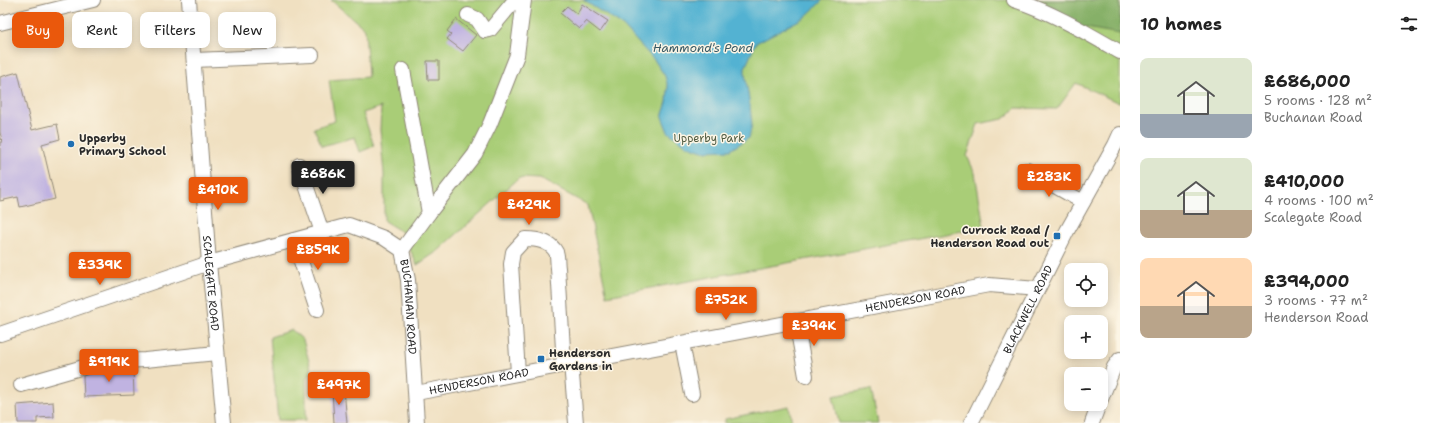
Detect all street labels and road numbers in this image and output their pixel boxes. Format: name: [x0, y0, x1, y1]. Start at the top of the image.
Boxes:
street label: SCALEGATE ROAD: [199, 235, 223, 332]
street label: BUCHANAN ROAD: [397, 258, 420, 355]
street label: BLACKWELL ROAD: [999, 263, 1056, 356]
street label: HENDERSON ROAD: [864, 282, 966, 316]
street label: HENDERSON ROAD: [428, 364, 530, 398]

